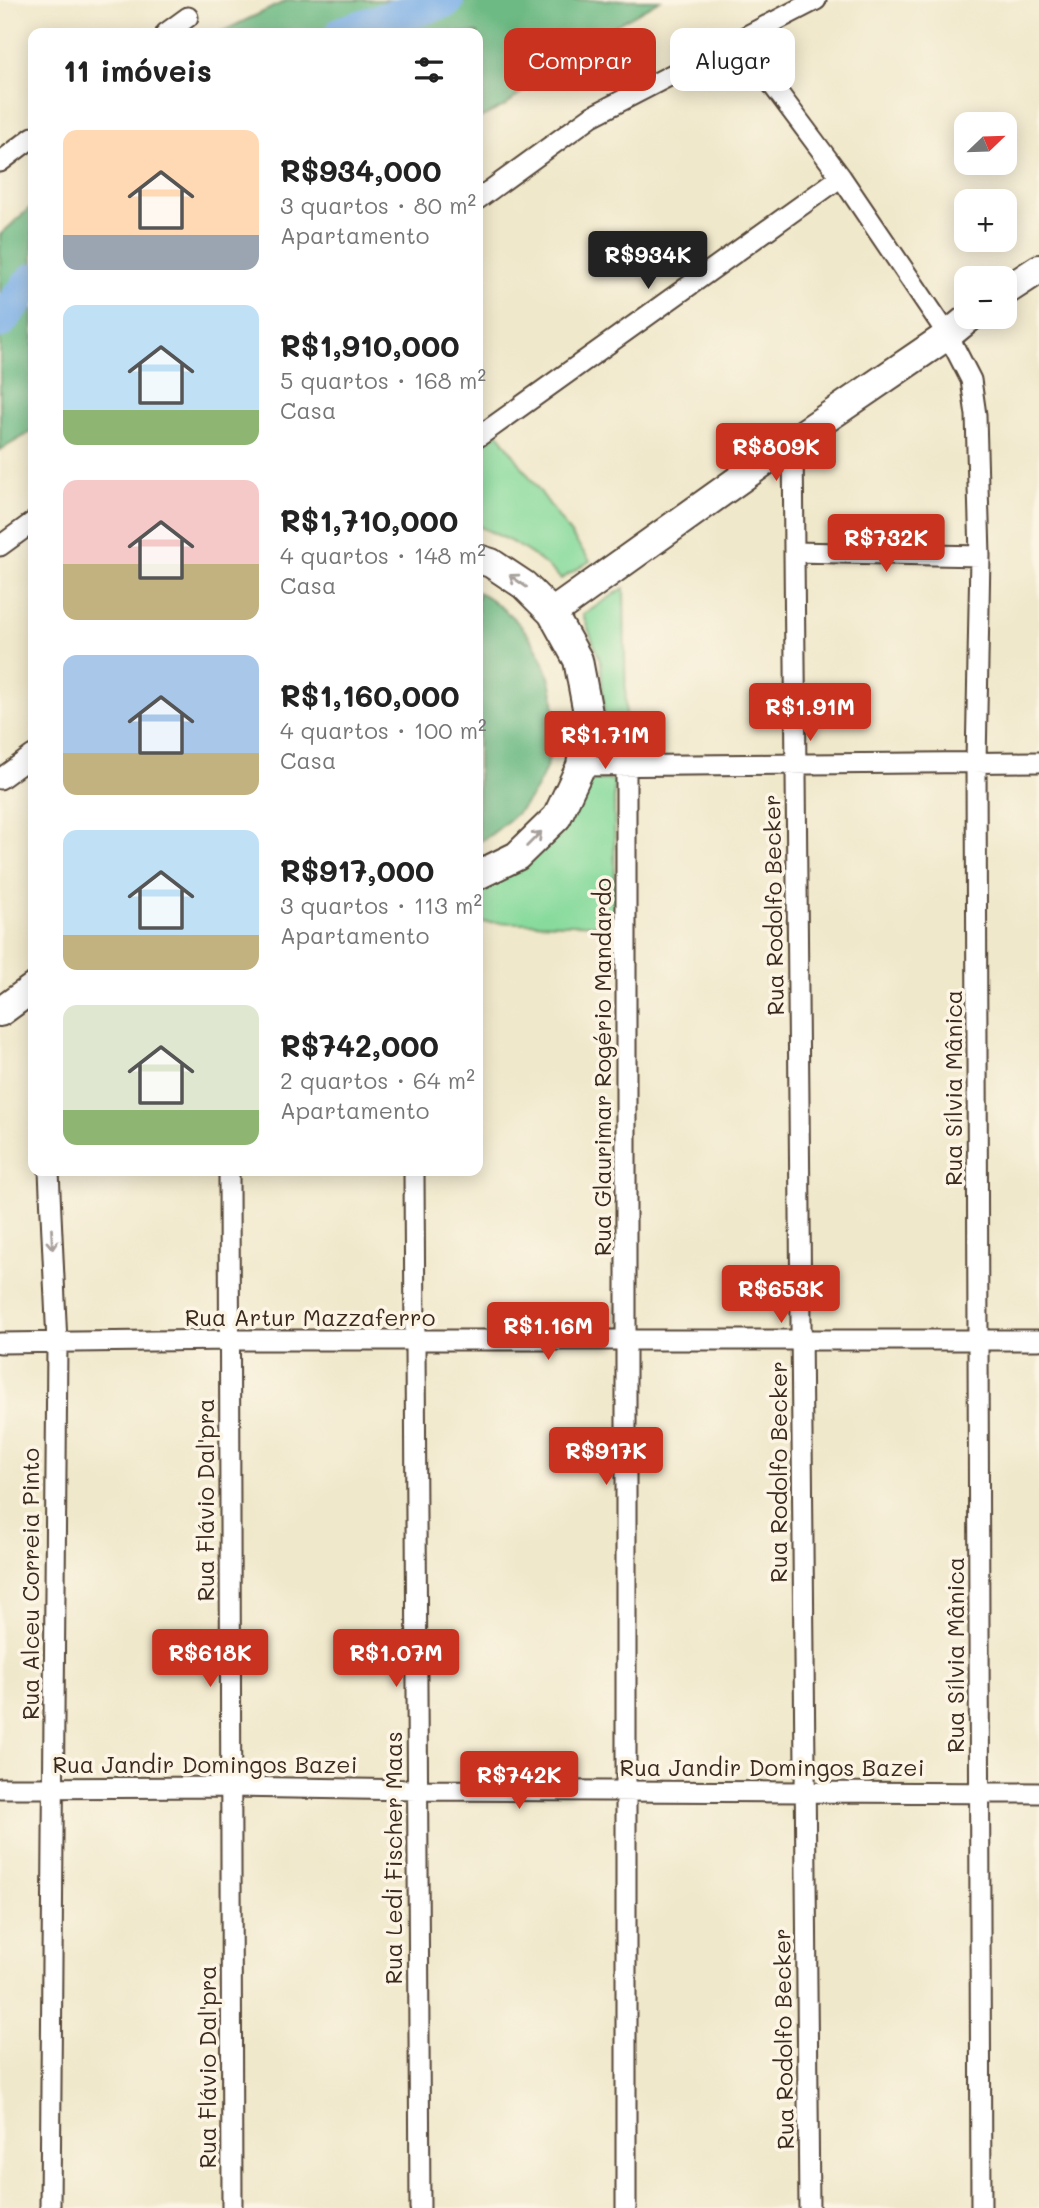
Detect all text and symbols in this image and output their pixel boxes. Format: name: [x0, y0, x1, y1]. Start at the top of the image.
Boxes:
chip: Comprar: [504, 28, 656, 91]
chip: Alugar: [670, 28, 795, 91]
text: 11 imóveis: [63, 50, 212, 90]
icon: filters: [410, 51, 448, 89]
north arrow: [954, 112, 1017, 175]
map controls: [954, 112, 1017, 329]
text: R$934,000: [280, 150, 441, 190]
icon: home: [119, 158, 203, 242]
button: +: [954, 189, 1017, 252]
text: 3 quartos · 80 m²: [280, 190, 476, 220]
text: Apartamento: [280, 220, 430, 250]
pin: R$934K: [591, 232, 705, 291]
text: R$934K: [604, 239, 692, 269]
button: −: [954, 266, 1017, 329]
text: R$1,910,000: [280, 325, 460, 365]
icon: home: [119, 333, 203, 417]
text: 5 quartos · 168 m²: [280, 365, 486, 395]
text: Casa: [280, 395, 336, 425]
pin: R$809K: [719, 424, 833, 483]
text: R$809K: [732, 431, 820, 461]
text: R$1,710,000: [280, 500, 458, 540]
icon: home: [119, 508, 203, 592]
pin: R$732K: [829, 514, 943, 574]
text: R$732K: [844, 522, 928, 552]
text: 4 quartos · 148 m²: [280, 540, 486, 570]
text: Casa: [280, 570, 336, 600]
one-way arrow: [509, 574, 528, 589]
text: R$1,160,000: [280, 675, 460, 715]
icon: home: [119, 683, 203, 767]
pin: R$1.91M: [745, 684, 875, 743]
text: R$1.91M: [765, 691, 855, 721]
pin: R$1.71M: [540, 712, 670, 771]
text: 4 quartos · 100 m²: [280, 715, 487, 745]
text: R$1.71M: [560, 719, 650, 749]
text: Casa: [280, 745, 336, 775]
street label: Rua Rodolfo Becker: [756, 794, 790, 1016]
one-way arrow: [526, 830, 543, 847]
text: R$917,000: [280, 850, 434, 890]
icon: home: [119, 858, 203, 942]
street label: Rua Glaurimar Rogério Mandardo: [587, 878, 617, 1256]
text: 3 quartos · 113 m²: [280, 890, 482, 920]
text: Apartamento: [280, 920, 430, 950]
street label: Rua Sílvia Mânica: [938, 990, 968, 1186]
text: R$742,000: [280, 1025, 439, 1065]
icon: home: [119, 1033, 203, 1117]
text: 2 quartos · 64 m²: [280, 1065, 475, 1095]
text: Apartamento: [280, 1095, 430, 1125]
one-way arrow: [45, 1227, 58, 1250]
pin: R$653K: [724, 1266, 838, 1325]
text: R$653K: [738, 1273, 824, 1303]
street label: Rua Artur Mazzaferro: [185, 1302, 435, 1332]
pin: R$1.16M: [483, 1302, 613, 1362]
text: R$1.16M: [503, 1310, 593, 1340]
street label: Rua Rodolfo Becker: [763, 1361, 793, 1583]
street label: Rua Flávio Dal'pra: [190, 1398, 220, 1602]
pin: R$917K: [549, 1428, 663, 1487]
text: R$917K: [565, 1435, 647, 1465]
street label: Rua Alceu Correia Pinto: [15, 1448, 45, 1720]
street label: Rua Sílvia Mânica: [940, 1557, 970, 1753]
pin: R$618K: [153, 1630, 267, 1689]
pin: R$1.07M: [331, 1630, 461, 1689]
text: R$618K: [168, 1637, 252, 1667]
text: R$1.07M: [349, 1637, 443, 1667]
street label: Rua Ledi Fischer Maas: [378, 1731, 408, 1985]
street label: Rua Jandir Domingos Bazei: [53, 1749, 357, 1779]
pin: R$742K: [462, 1752, 576, 1811]
street label: Rua Jandir Domingos Bazei: [620, 1752, 924, 1782]
text: R$742K: [476, 1759, 562, 1789]
street label: Rua Rodolfo Becker: [766, 1928, 800, 2150]
street label: Rua Flávio Dal'pra: [192, 1965, 222, 2169]

